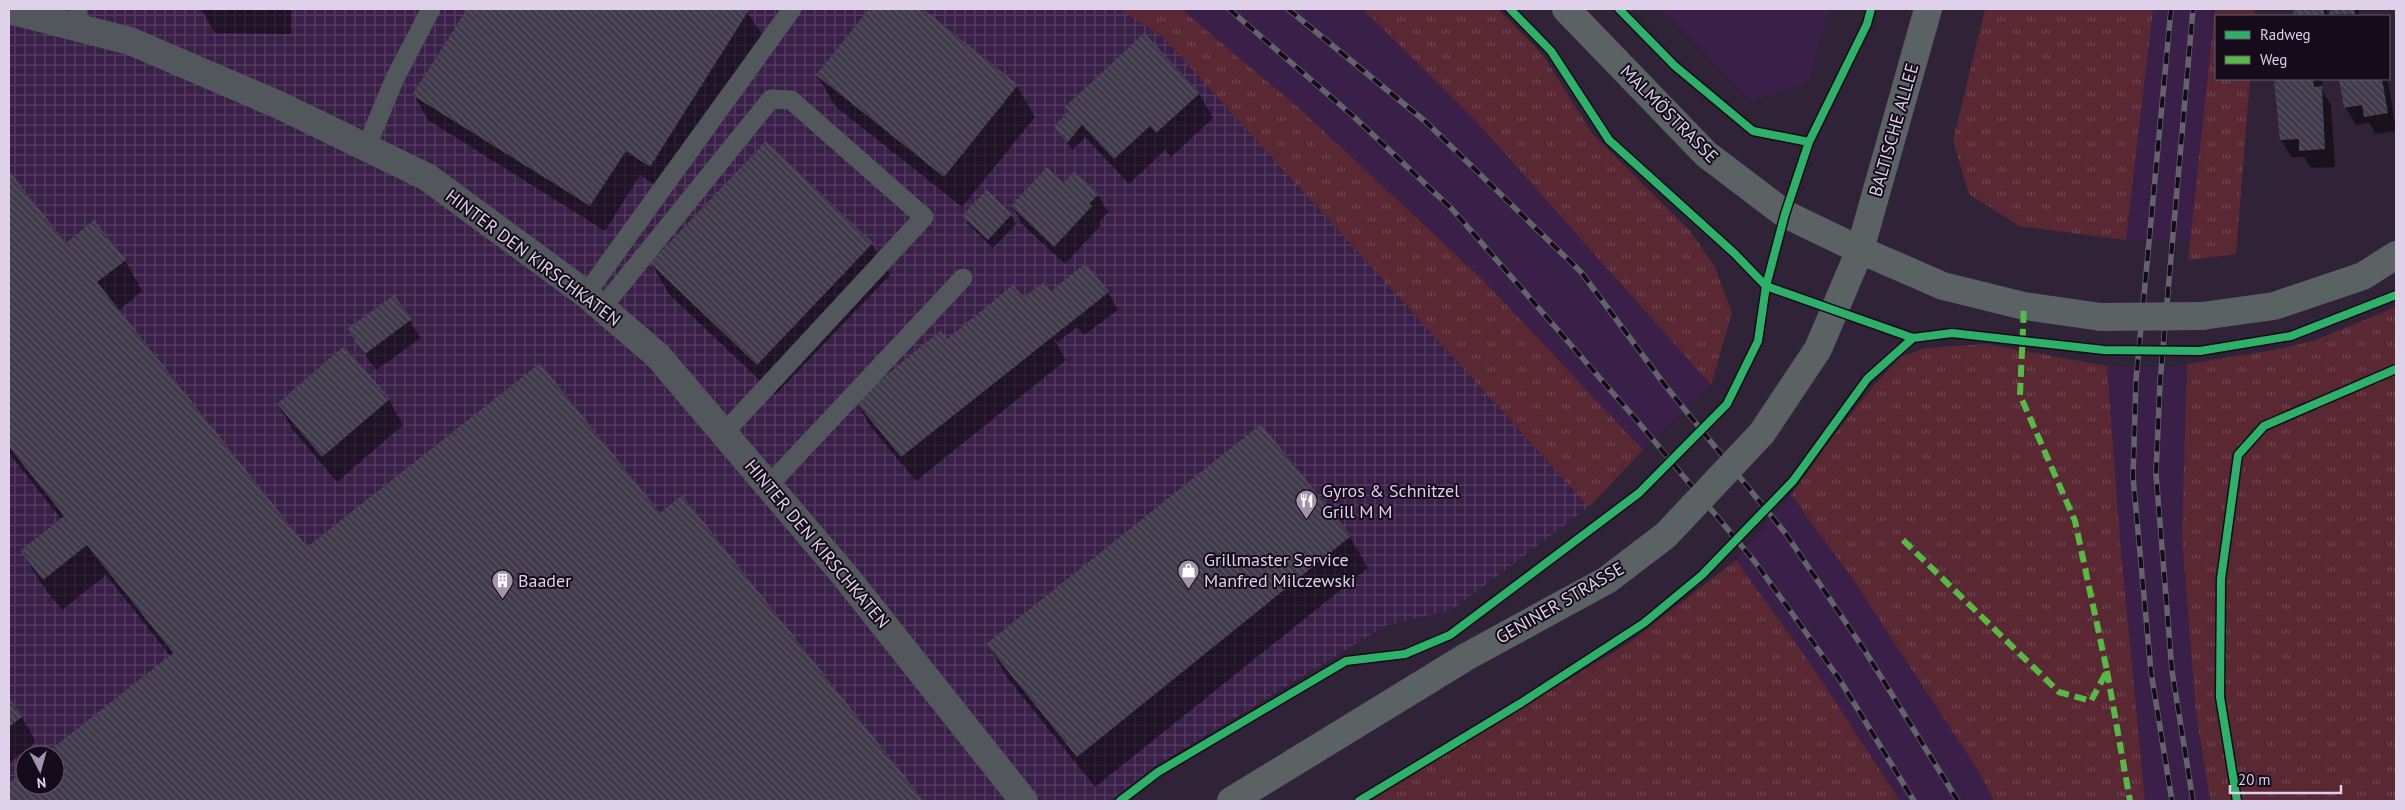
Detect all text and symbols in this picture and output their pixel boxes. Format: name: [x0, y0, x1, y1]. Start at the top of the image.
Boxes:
legend: [2215, 15, 2390, 80]
text: Radweg: [2260, 25, 2311, 44]
text: Weg: [2260, 50, 2287, 69]
street label: MALMÖSTRASSE: [1615, 60, 1723, 168]
street label: BALTISCHE ALLEE: [1863, 61, 1924, 199]
street label: HINTER DEN KIRSCHKATEN: [441, 184, 625, 331]
street label: HINTER DEN KIRSCHKATEN: [740, 455, 895, 633]
place label: Gyros & Schnitzel Grill M M: [1322, 479, 1460, 523]
restaurant icon: Gyros & Schnitzel Grill M M: [1294, 489, 1318, 520]
place label: Grillmaster Service Manfred Milczewski: [1204, 548, 1356, 592]
street label: GENINER STRASSE: [1491, 557, 1628, 649]
shop icon: Grillmaster Service Manfred Milczewski: [1176, 558, 1200, 589]
building icon: Baader: [490, 569, 514, 600]
place label: Baader: [518, 569, 571, 592]
north arrow: [15, 745, 65, 795]
scale bar: [2230, 762, 2341, 794]
text: 20 m: [2238, 770, 2271, 789]
text: N: [36, 773, 47, 792]

